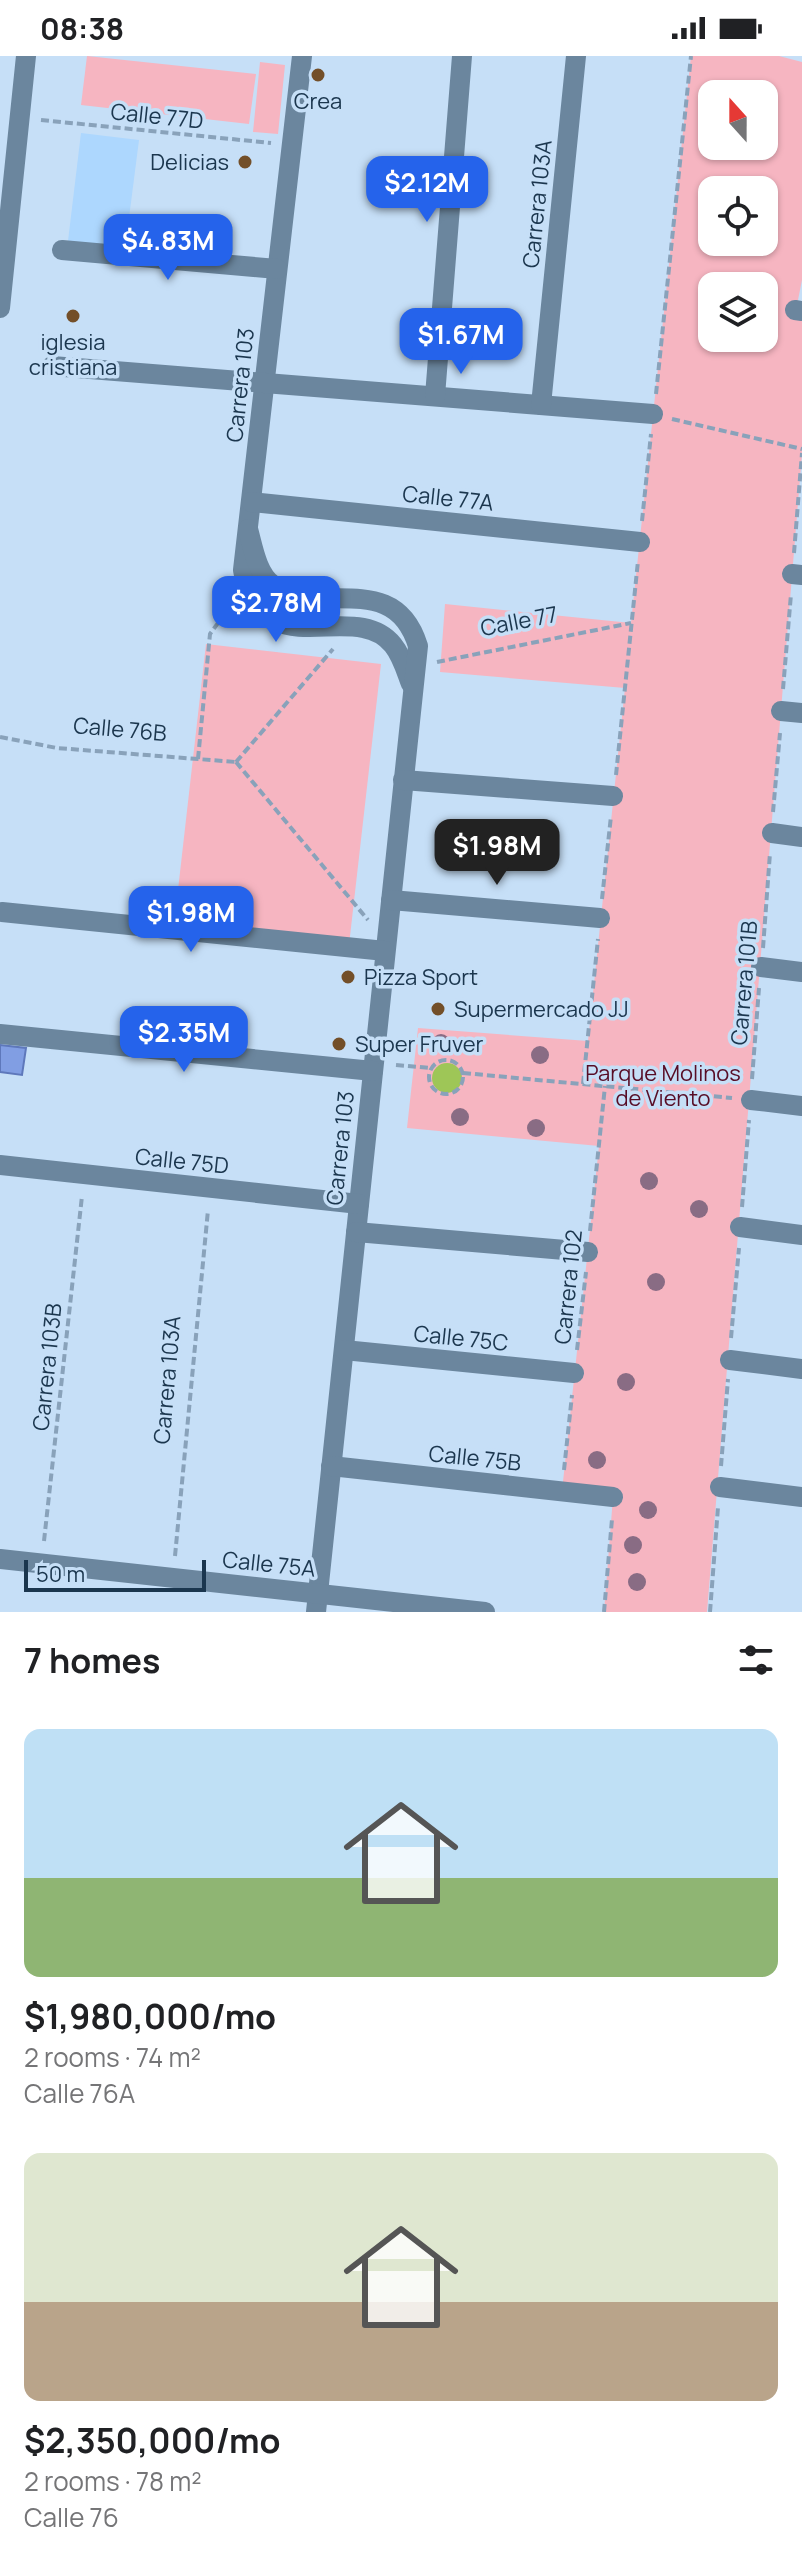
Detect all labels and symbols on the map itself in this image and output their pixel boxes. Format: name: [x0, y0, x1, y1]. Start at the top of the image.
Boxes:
marker: Crea: [309, 66, 327, 84]
north arrow: [698, 80, 778, 160]
place label: Crea: [294, 86, 342, 116]
street label: Calle 77D: [109, 96, 205, 136]
street label: Carrera 103A: [515, 138, 559, 270]
place label: Delicias: [150, 147, 229, 177]
marker: Delicias: [236, 153, 254, 171]
pin: $2.12M: [362, 156, 492, 224]
pin: $4.83M: [103, 214, 233, 282]
marker: iglesia cristiana: [64, 307, 82, 325]
pin: $1.67M: [396, 308, 526, 376]
street label: Carrera 103: [219, 326, 261, 444]
place label: iglesia cristiana: [29, 327, 117, 382]
street label: Calle 77A: [401, 478, 495, 518]
pin: $2.78M: [211, 576, 341, 644]
street label: Calle 77: [478, 599, 560, 643]
street label: Calle 76B: [72, 710, 168, 748]
pin: $1.98M: [432, 819, 562, 887]
pin: $1.98M: [126, 886, 256, 954]
street label: Carrera 101B: [724, 920, 764, 1046]
place label: Pizza Sport: [364, 962, 478, 992]
marker: Pizza Sport: [339, 968, 357, 986]
place label: Supermercado JJ: [454, 994, 629, 1024]
marker: Supermercado JJ: [429, 1000, 447, 1018]
pin: $2.35M: [119, 1006, 249, 1074]
place label: Super Fruver: [355, 1029, 484, 1059]
marker: Super Fruver: [330, 1035, 348, 1053]
park label: Parque Molinos de Viento: [585, 1058, 741, 1113]
street label: Carrera 103: [319, 1089, 361, 1207]
street label: Calle 75D: [134, 1141, 230, 1181]
street label: Carrera 102: [547, 1228, 589, 1346]
street label: Carrera 103B: [25, 1302, 69, 1432]
street label: Carrera 103A: [146, 1315, 188, 1445]
street label: Calle 75C: [412, 1318, 510, 1358]
street label: Calle 75B: [427, 1438, 523, 1478]
street label: Calle 75A: [221, 1544, 317, 1584]
scale bar: [24, 1556, 206, 1592]

